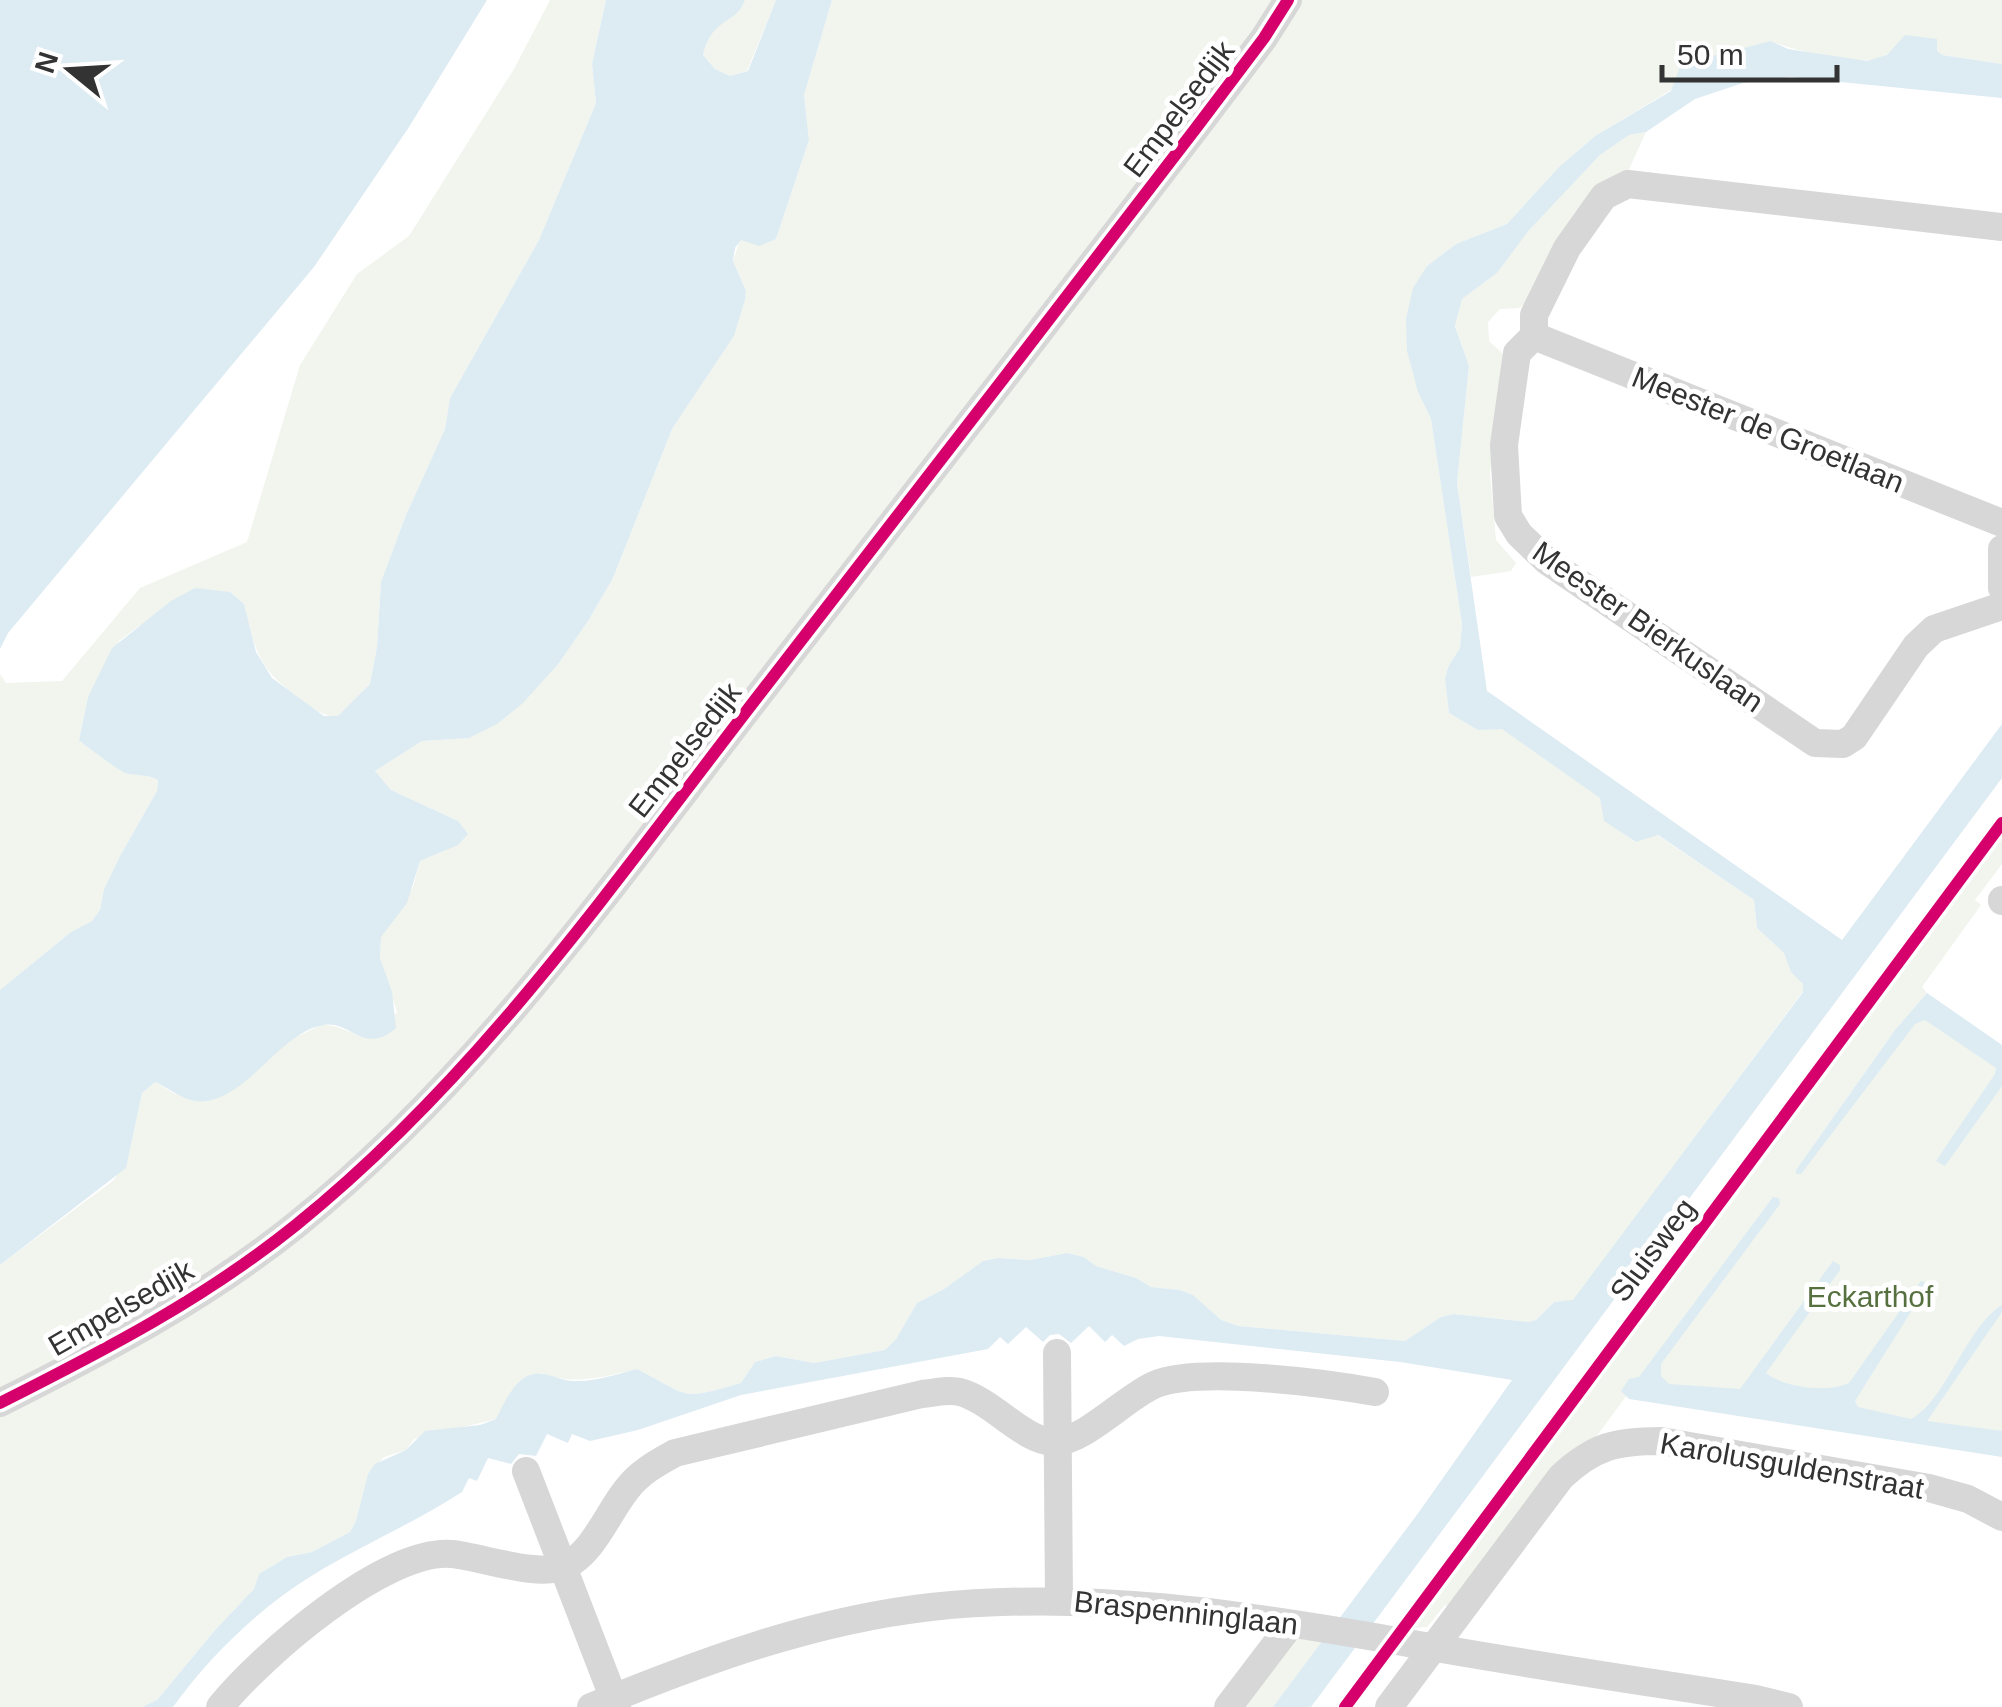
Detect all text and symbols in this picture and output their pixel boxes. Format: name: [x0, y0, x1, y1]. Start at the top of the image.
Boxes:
north arrow: [20, 20, 120, 120]
scale bar: [1662, 20, 1837, 82]
street label: Empelsedijk: [1117, 33, 1241, 183]
text: 50 m: [1677, 38, 1744, 71]
text: N: [29, 48, 65, 77]
street label: Meester de Groetlaan: [1627, 360, 1909, 499]
street label: Meester Bierkuslaan: [1527, 535, 1770, 719]
street label: Empelsedijk: [622, 675, 748, 824]
street label: Sluisweg: [1603, 1192, 1702, 1308]
street label: Empelsedijk: [42, 1252, 200, 1362]
park label: Eckarthof: [1807, 1280, 1934, 1313]
street label: Karolusguldenstraat: [1658, 1426, 1927, 1505]
street label: Braspenninglaan: [1072, 1584, 1300, 1641]

